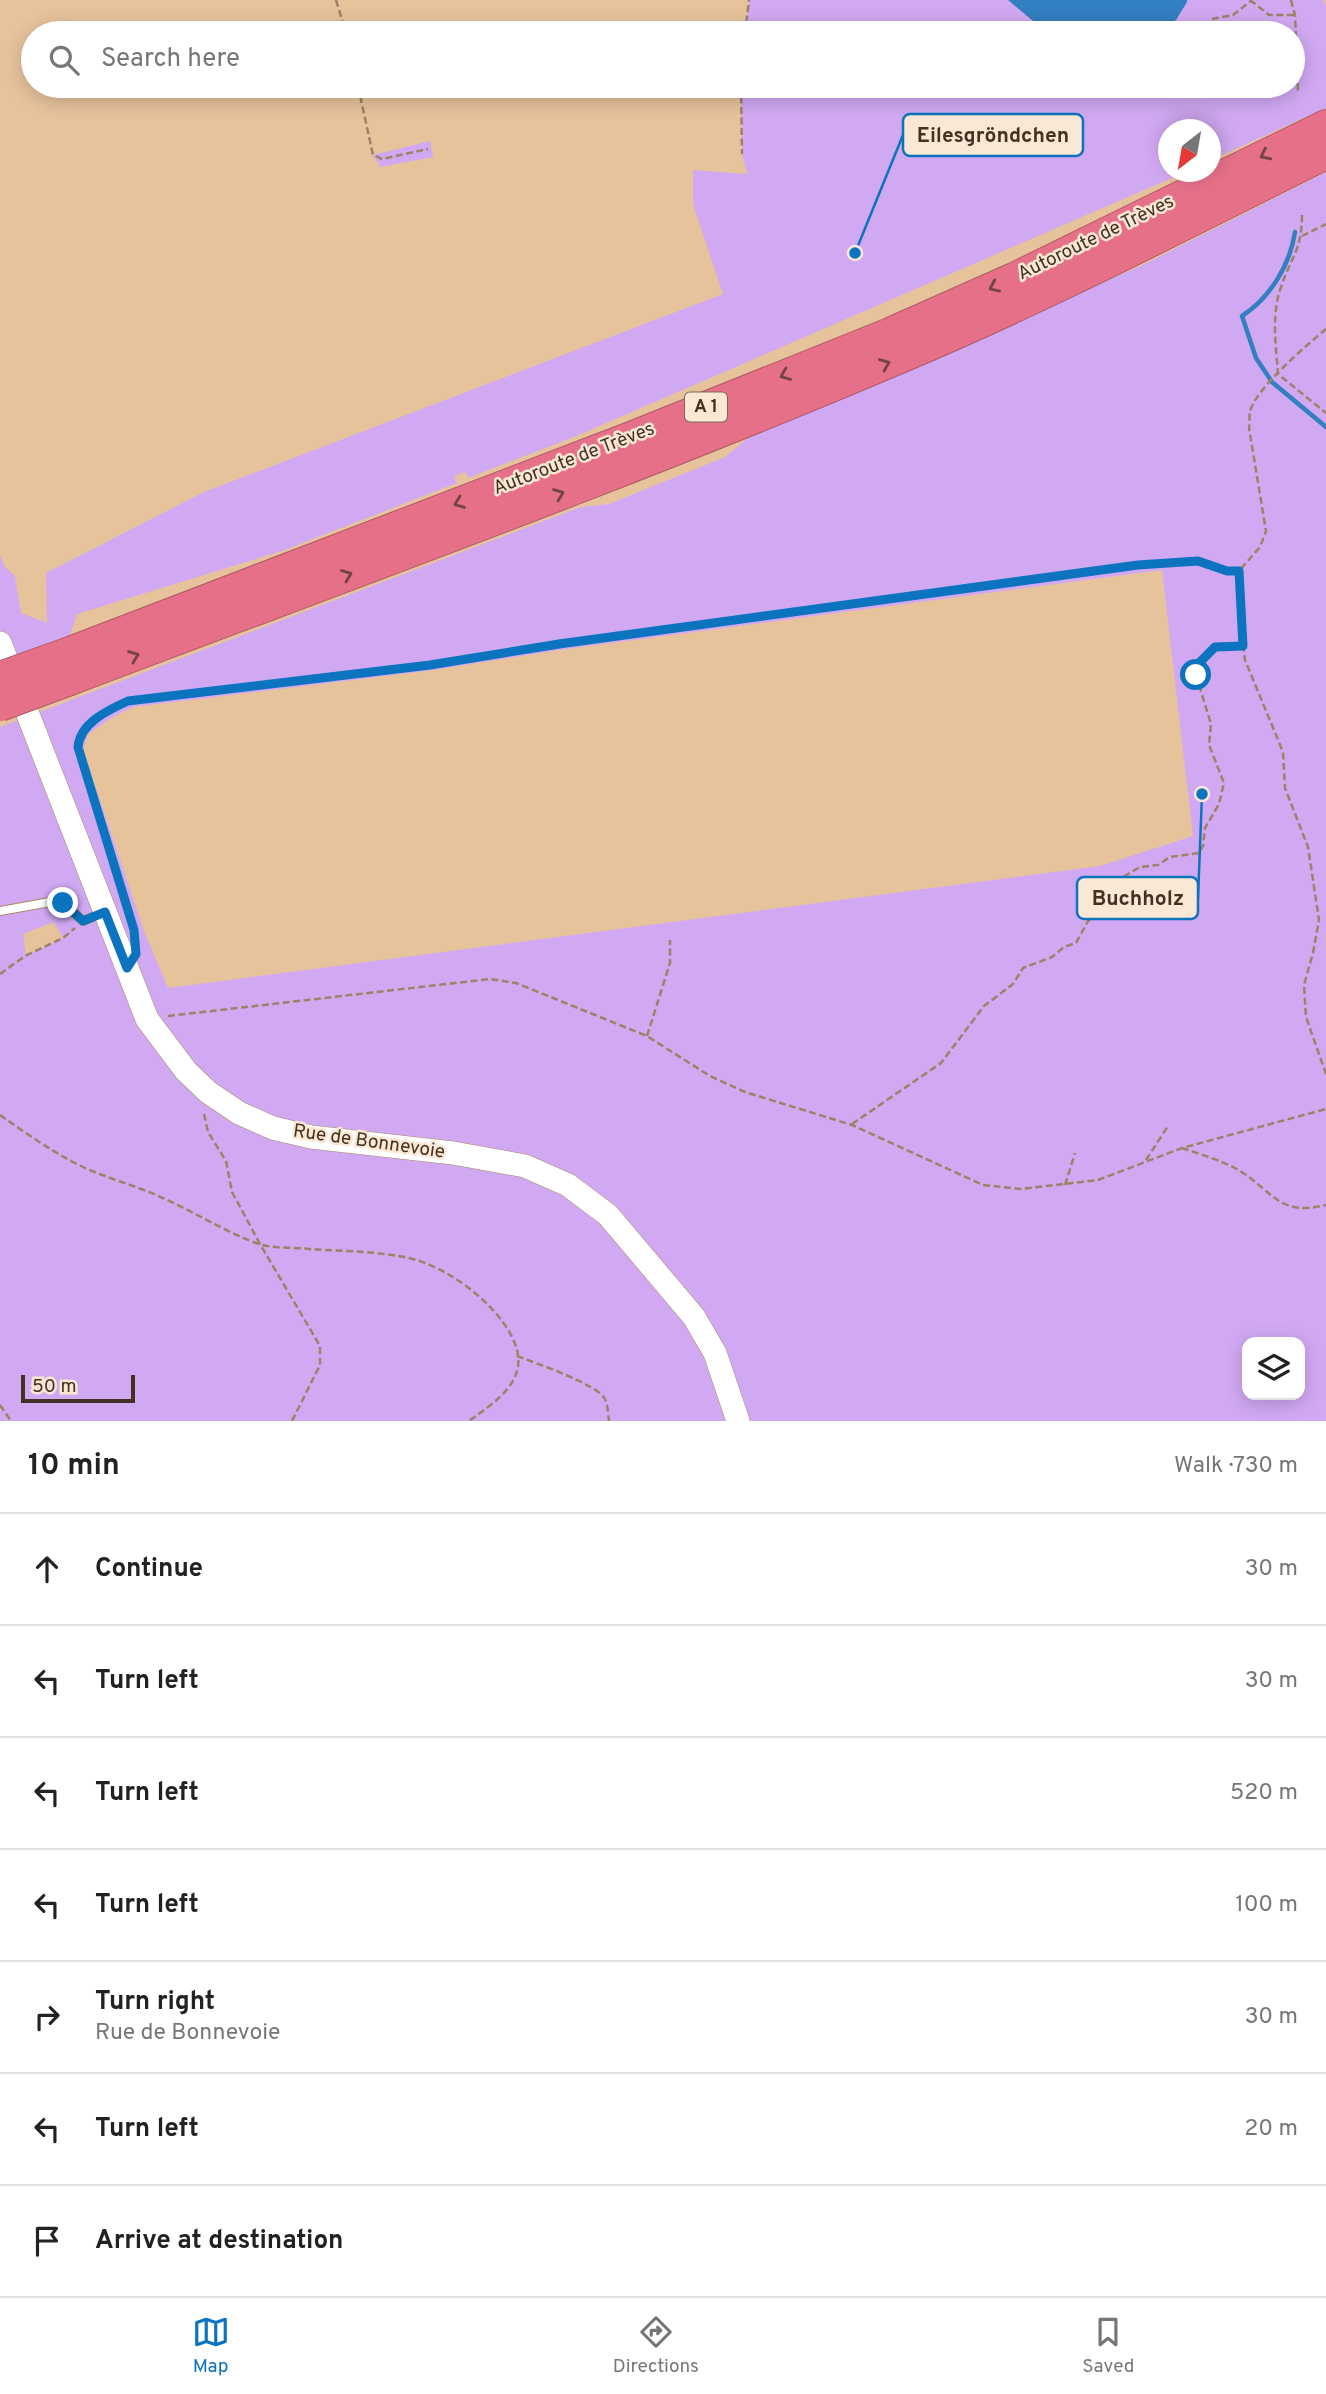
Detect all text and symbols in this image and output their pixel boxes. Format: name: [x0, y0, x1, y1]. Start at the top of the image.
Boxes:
search box: [21, 21, 1305, 98]
icon: search: [45, 41, 83, 79]
text: Search here: [101, 43, 240, 76]
callout: Eilesgröndchen: [903, 114, 1083, 156]
north arrow: [1158, 119, 1221, 182]
text: Eilesgröndchen: [917, 123, 1069, 150]
one-way arrow: [1260, 147, 1272, 161]
street label: Autoroute de Trèves: [1014, 190, 1178, 286]
one-way arrow: [989, 279, 1001, 293]
one-way arrow: [878, 359, 890, 373]
one-way arrow: [779, 367, 791, 381]
road number: A 1: [685, 393, 727, 422]
street label: Autoroute de Trèves: [490, 417, 658, 501]
one-way arrow: [553, 488, 565, 502]
one-way arrow: [453, 495, 465, 509]
one-way arrow: [340, 569, 352, 583]
one-way arrow: [128, 650, 140, 664]
route start: [1180, 659, 1211, 690]
callout: Buchholz: [1077, 877, 1198, 919]
text: Buchholz: [1092, 886, 1184, 913]
route end: [47, 887, 78, 918]
street label: Rue de Bonnevoie: [291, 1119, 447, 1165]
map controls: [1242, 1337, 1305, 1400]
button: layers: [1242, 1337, 1305, 1400]
scale bar: [21, 1372, 135, 1404]
text: 50 m: [32, 1375, 77, 1399]
text: 10 min: [28, 1448, 120, 1485]
text: Walk · 730 m: [1174, 1452, 1298, 1481]
icon: ahead: [28, 1550, 66, 1588]
text: Continue: [95, 1553, 203, 1586]
text: 30 m: [1245, 1555, 1298, 1584]
icon: left: [28, 1662, 66, 1700]
text: Turn left: [95, 1665, 199, 1698]
text: 30 m: [1245, 1667, 1298, 1696]
icon: left: [28, 1774, 66, 1812]
text: Turn left: [95, 1777, 199, 1810]
text: 520 m: [1230, 1779, 1298, 1808]
icon: left: [28, 1886, 66, 1924]
text: Turn left: [95, 1889, 199, 1922]
text: 100 m: [1235, 1891, 1298, 1920]
text: Turn right: [95, 1986, 215, 2019]
icon: right: [28, 1998, 66, 2036]
text: 30 m: [1245, 2003, 1298, 2032]
text: Rue de Bonnevoie: [95, 2019, 280, 2048]
icon: left: [28, 2110, 66, 2148]
text: Turn left: [95, 2113, 199, 2146]
text: 20 m: [1244, 2115, 1298, 2144]
icon: arrive: [28, 2222, 66, 2260]
text: Arrive at destination: [95, 2225, 343, 2258]
tab: Map: [192, 2313, 230, 2379]
tab: Directions: [613, 2313, 699, 2379]
tab: Saved: [1082, 2313, 1134, 2379]

